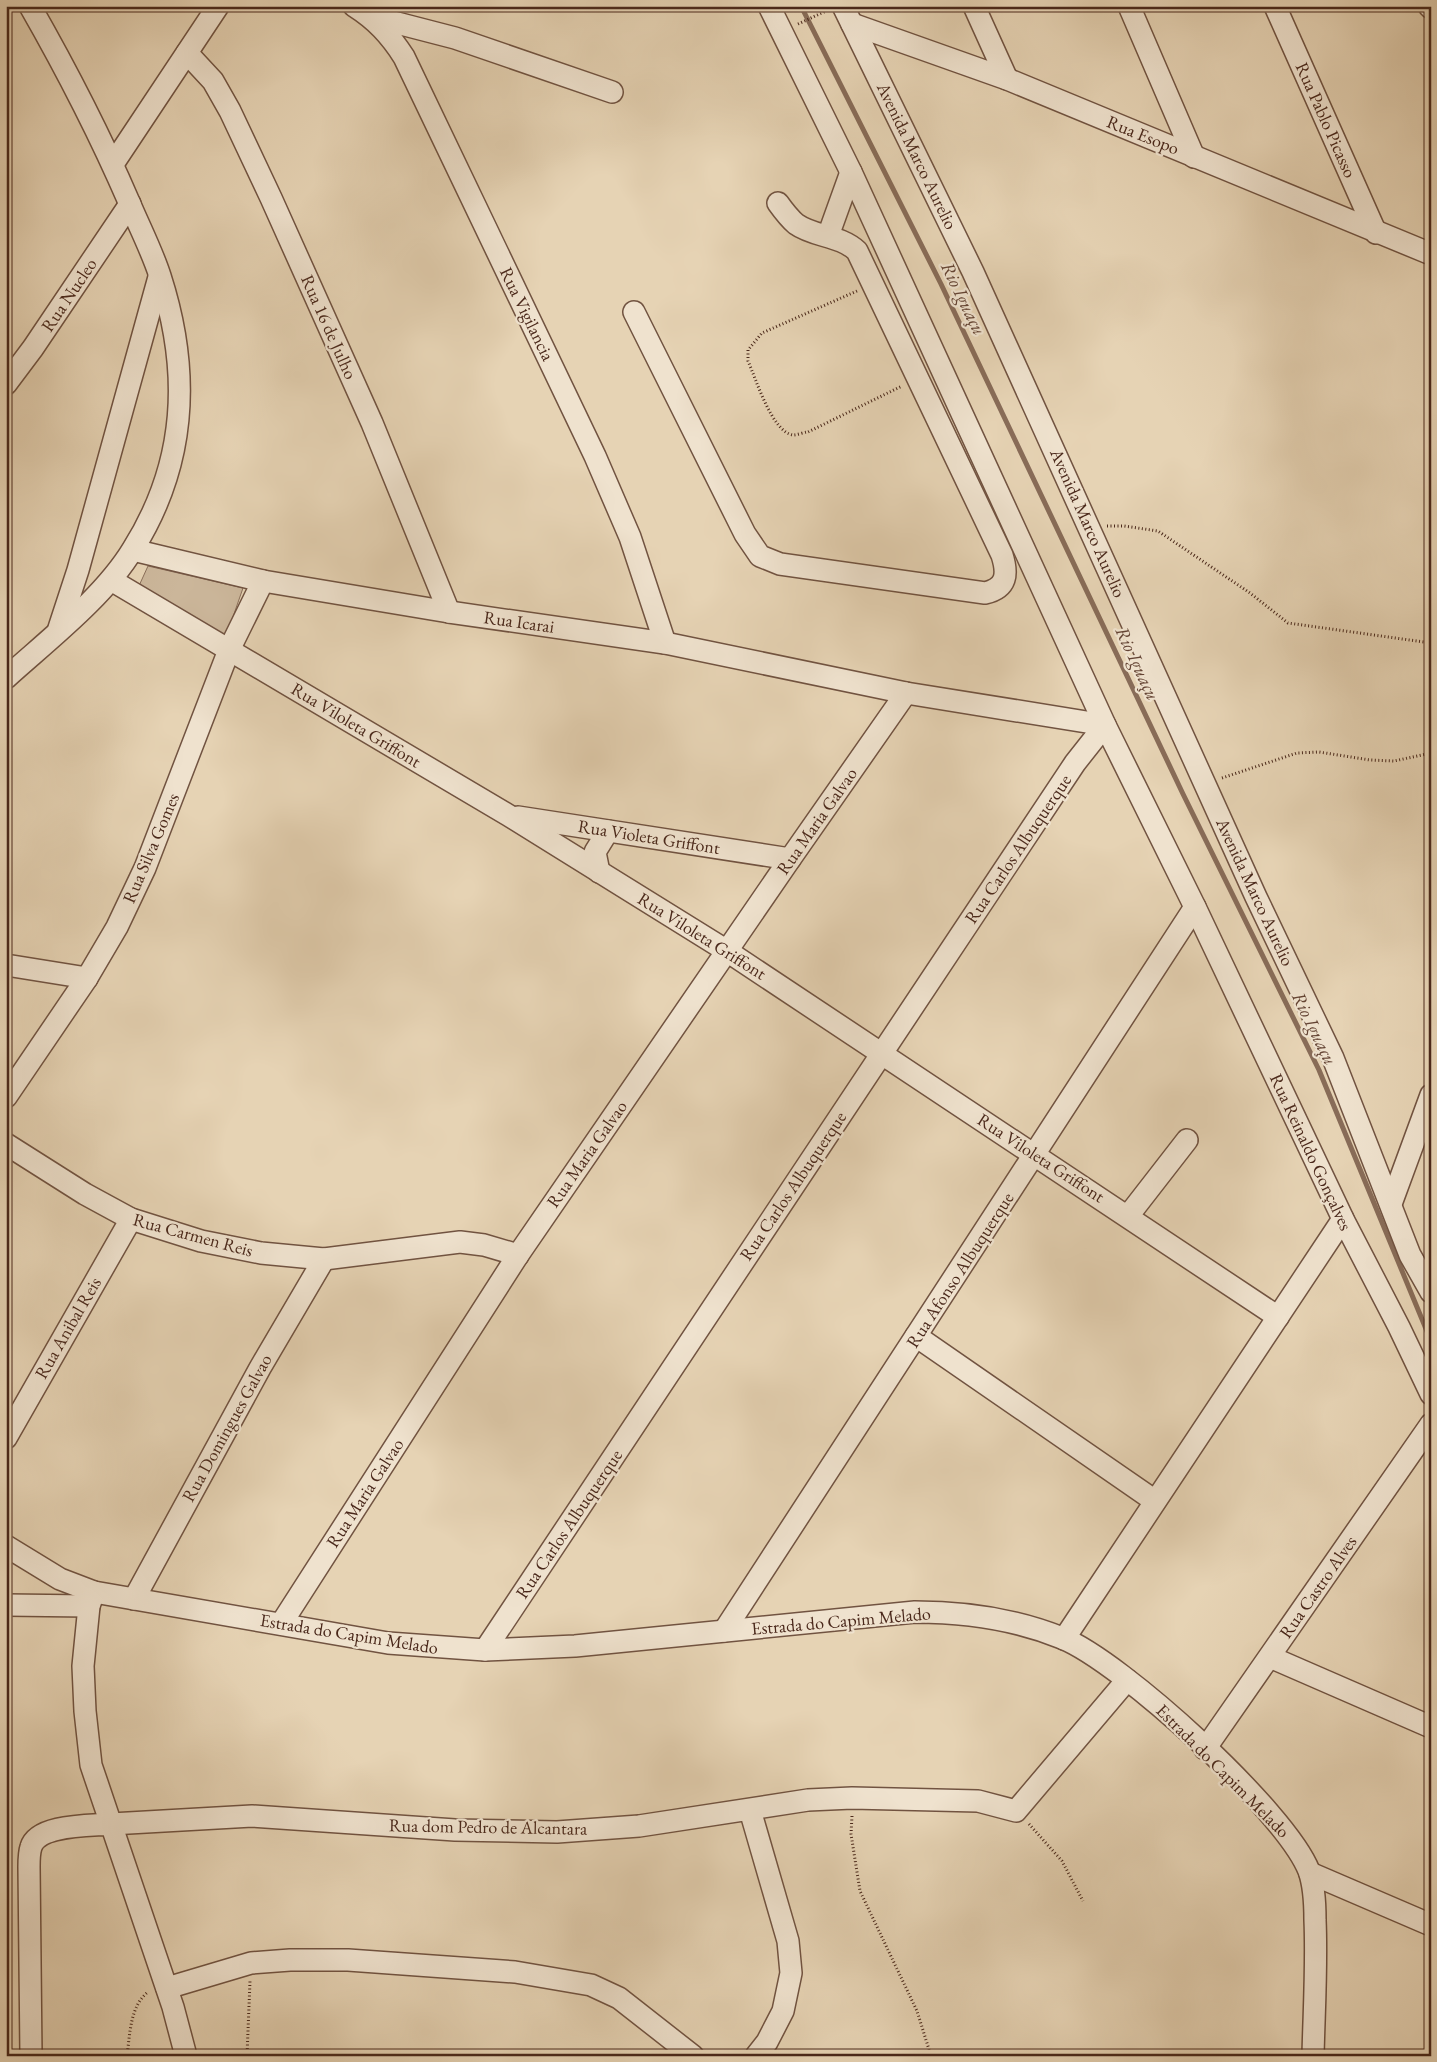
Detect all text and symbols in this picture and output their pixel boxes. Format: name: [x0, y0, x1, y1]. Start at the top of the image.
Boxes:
street label: Rua Pablo Picasso: [1291, 58, 1362, 181]
street label: Avenida Marco Aurelio: [871, 78, 963, 233]
street label: Rua Esopo: [1104, 110, 1183, 160]
street label: Rua Nucleo: [35, 253, 102, 336]
water label: Rio Iguaçu: [935, 257, 992, 339]
street label: Rua Vigilancia: [495, 263, 560, 365]
street label: Rua 16 de Julho: [296, 271, 363, 383]
street label: Avenida Marco Aurelio: [1045, 444, 1132, 601]
street label: Rua Icarai: [482, 605, 556, 638]
water label: Rio Iguaçu: [1110, 622, 1165, 704]
street label: Rua Viloleta Griffont: [287, 677, 426, 773]
street label: Rua Maria Galvao: [771, 763, 862, 879]
street label: Rua Carlos Albuquerque: [959, 770, 1076, 928]
street label: Rua Silva Gomes: [117, 789, 184, 906]
street label: Avenida Marco Aurelio: [1211, 813, 1300, 969]
street label: Rua Violeta Griffont: [577, 814, 722, 859]
street label: Rua Viloleta Griffont: [634, 887, 771, 985]
water label: Rio Iguaçu: [1286, 987, 1343, 1069]
street label: Rua Reinaldo Gonçalves: [1265, 1070, 1358, 1234]
street label: Rua Maria Galvao: [541, 1096, 632, 1212]
street label: Rua Carlos Albuquerque: [734, 1107, 851, 1265]
street label: Rua Viloleta Griffont: [973, 1108, 1110, 1208]
street label: Rua Afonso Albuquerque: [901, 1188, 1018, 1352]
street label: Rua Carmen Reis: [131, 1207, 256, 1262]
street label: Rua Anibal Reis: [29, 1273, 106, 1383]
street label: Rua Domingues Galvao: [176, 1350, 277, 1506]
street label: Rua Maria Galvao: [321, 1434, 408, 1552]
street label: Rua Carlos Albuquerque: [510, 1445, 627, 1603]
street label: Rua Castro Alves: [1274, 1531, 1362, 1643]
street label: Estrada do Capim Melado: [750, 1601, 932, 1640]
street label: Estrada do Capim Melado: [258, 1608, 440, 1659]
street label: Estrada do Capim Melado: [1152, 1699, 1295, 1842]
street label: Rua dom Pedro de Alcantara: [389, 1813, 588, 1840]

